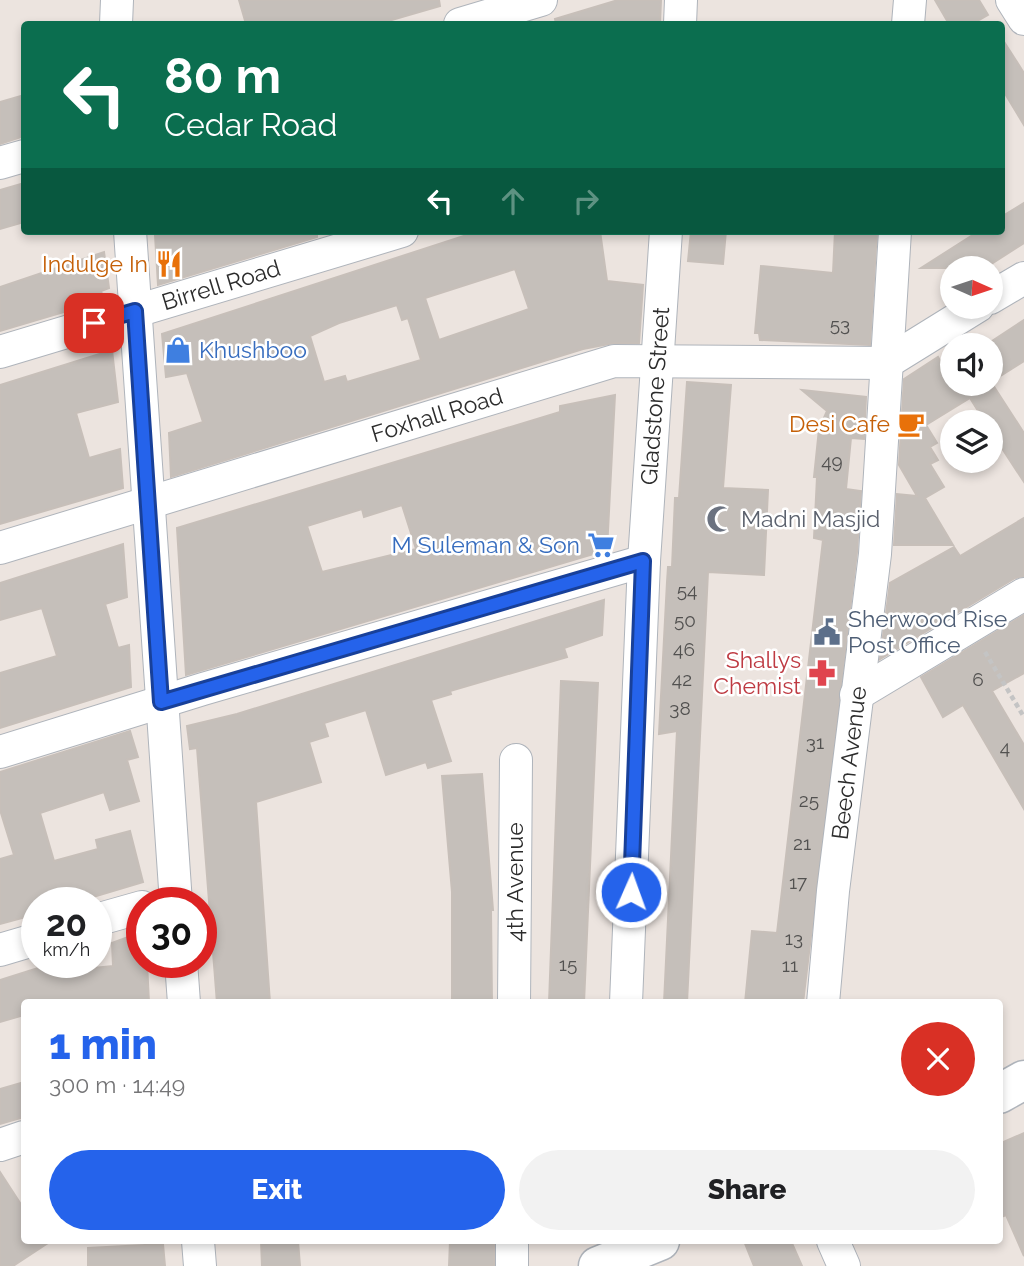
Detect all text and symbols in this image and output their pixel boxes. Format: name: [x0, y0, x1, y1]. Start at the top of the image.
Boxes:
text: 80 m: [164, 47, 281, 104]
icon: left: [49, 49, 140, 140]
text: Cedar Road: [164, 106, 337, 143]
icon: left: [421, 182, 459, 220]
icon: ahead: [494, 182, 532, 220]
icon: right: [567, 182, 605, 220]
restaurant icon: Indulge In: [154, 249, 184, 279]
place label: Indulge In: [42, 250, 148, 277]
street label: Birrell Road: [158, 254, 283, 315]
north arrow: [940, 256, 1003, 318]
map controls: [940, 256, 1003, 473]
pin: [64, 293, 124, 353]
icon: arrive: [75, 304, 113, 342]
street label: Gladstone Street: [635, 306, 674, 486]
house number: 53: [830, 313, 850, 335]
button: sound: [940, 333, 1003, 396]
shop icon: Khushboo: [163, 335, 193, 365]
place label: Khushboo: [199, 336, 307, 363]
street label: Foxhall Road: [368, 382, 506, 447]
cafe icon: Desi Cafe: [896, 409, 926, 439]
place label: Desi Cafe: [789, 410, 890, 437]
button: layers: [940, 410, 1003, 473]
house number: 49: [821, 450, 843, 472]
mosque icon: Madni Masjid: [705, 504, 735, 534]
place label: Madni Masjid: [741, 505, 880, 532]
supermarket icon: M Suleman & Son: [586, 530, 616, 560]
place label: M Suleman & Son: [391, 531, 580, 558]
house number: 54: [677, 579, 697, 601]
place label: Sherwood Rise Post Office: [848, 605, 1007, 658]
house number: 50: [674, 609, 696, 631]
public building icon: Sherwood Rise Post Office: [812, 617, 842, 647]
house number: 46: [673, 638, 695, 660]
place label: Shallys Chemist: [713, 646, 801, 699]
pharmacy icon: Shallys Chemist: [807, 658, 837, 688]
house number: 42: [672, 668, 692, 690]
house number: 6: [972, 668, 984, 690]
street label: Beech Avenue: [826, 685, 871, 841]
house number: 38: [669, 697, 691, 719]
house number: 31: [806, 731, 824, 753]
house number: 4: [1000, 736, 1010, 758]
house number: 25: [799, 789, 819, 811]
street label: 4th Avenue: [501, 822, 528, 942]
house number: 21: [793, 832, 811, 854]
position arrow: [594, 855, 668, 929]
house number: 17: [789, 871, 807, 893]
speed limit sign: 30: [126, 887, 217, 978]
text: 20: [46, 903, 87, 944]
house number: 13: [785, 927, 803, 949]
text: km/h: [43, 939, 90, 960]
house number: 15: [559, 953, 577, 975]
house number: 11: [782, 954, 798, 976]
text: 1 min: [49, 1020, 157, 1069]
button: close: [901, 1022, 975, 1096]
text: 300 m · 14:49: [49, 1071, 185, 1098]
button: Exit: [49, 1150, 505, 1230]
button: Share: [519, 1150, 975, 1230]

